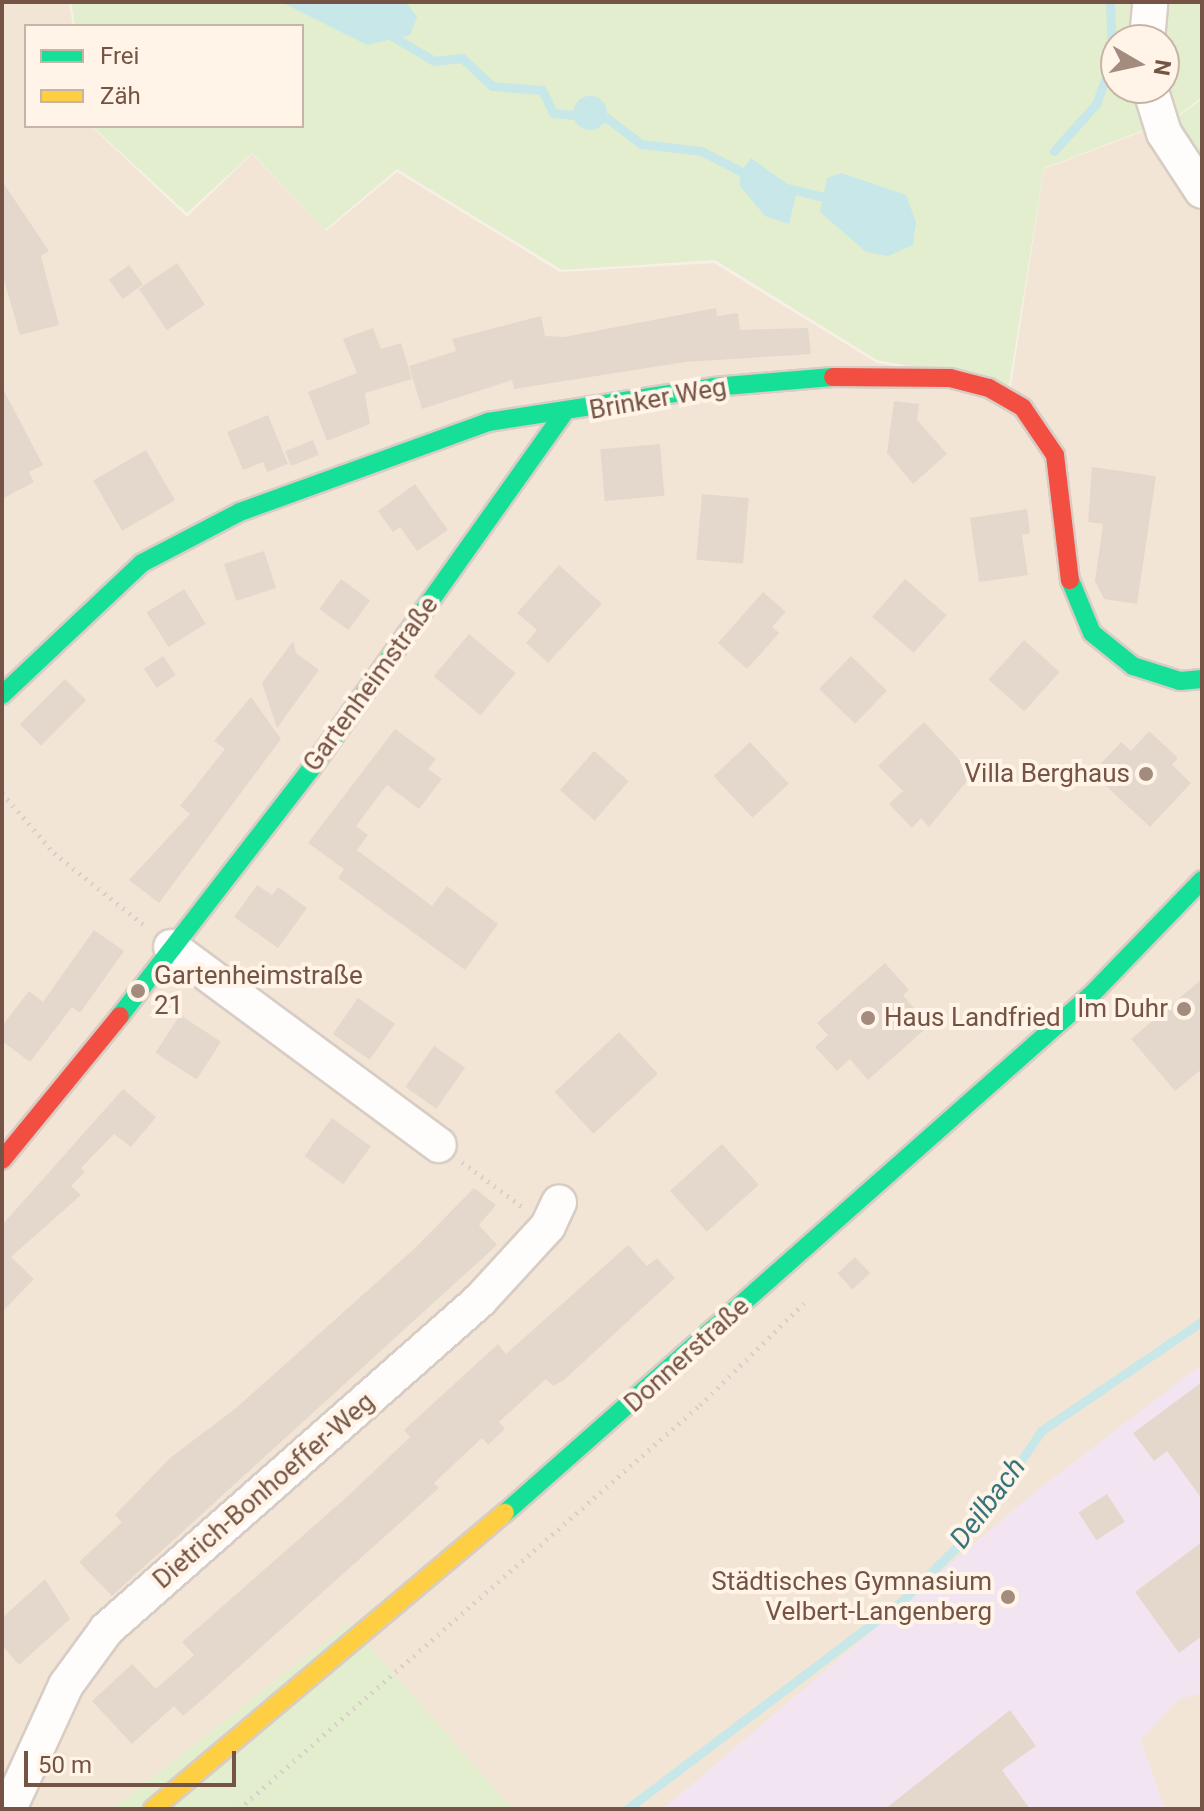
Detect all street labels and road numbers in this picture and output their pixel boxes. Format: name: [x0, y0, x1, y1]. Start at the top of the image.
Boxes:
street label: Brinker Weg: [587, 372, 729, 426]
street label: Gartenheimstraße: [297, 590, 445, 778]
street label: Donnerstraße: [618, 1291, 756, 1419]
street label: Dietrich-Bonhoeffer-Weg: [147, 1386, 381, 1596]

